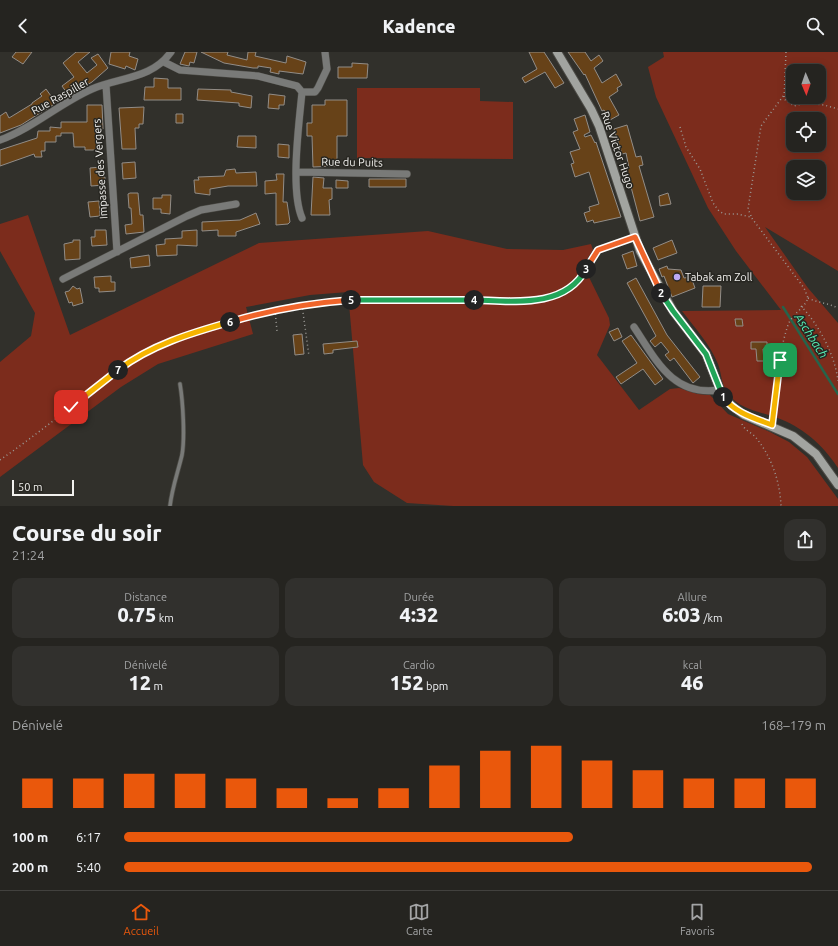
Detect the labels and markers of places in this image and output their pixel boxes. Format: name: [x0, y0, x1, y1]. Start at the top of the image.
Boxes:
pin: 3: [576, 259, 596, 279]
place label: Tabak am Zoll: [685, 271, 753, 283]
marker: Tabak am Zoll: [672, 272, 682, 282]
pin: 2: [651, 283, 671, 303]
pin: 5: [341, 290, 361, 310]
pin: 4: [464, 290, 484, 310]
pin: 6: [220, 312, 240, 332]
pin: [763, 343, 797, 377]
pin: 7: [108, 360, 128, 380]
pin: 1: [713, 387, 733, 407]
pin: [54, 390, 88, 424]

